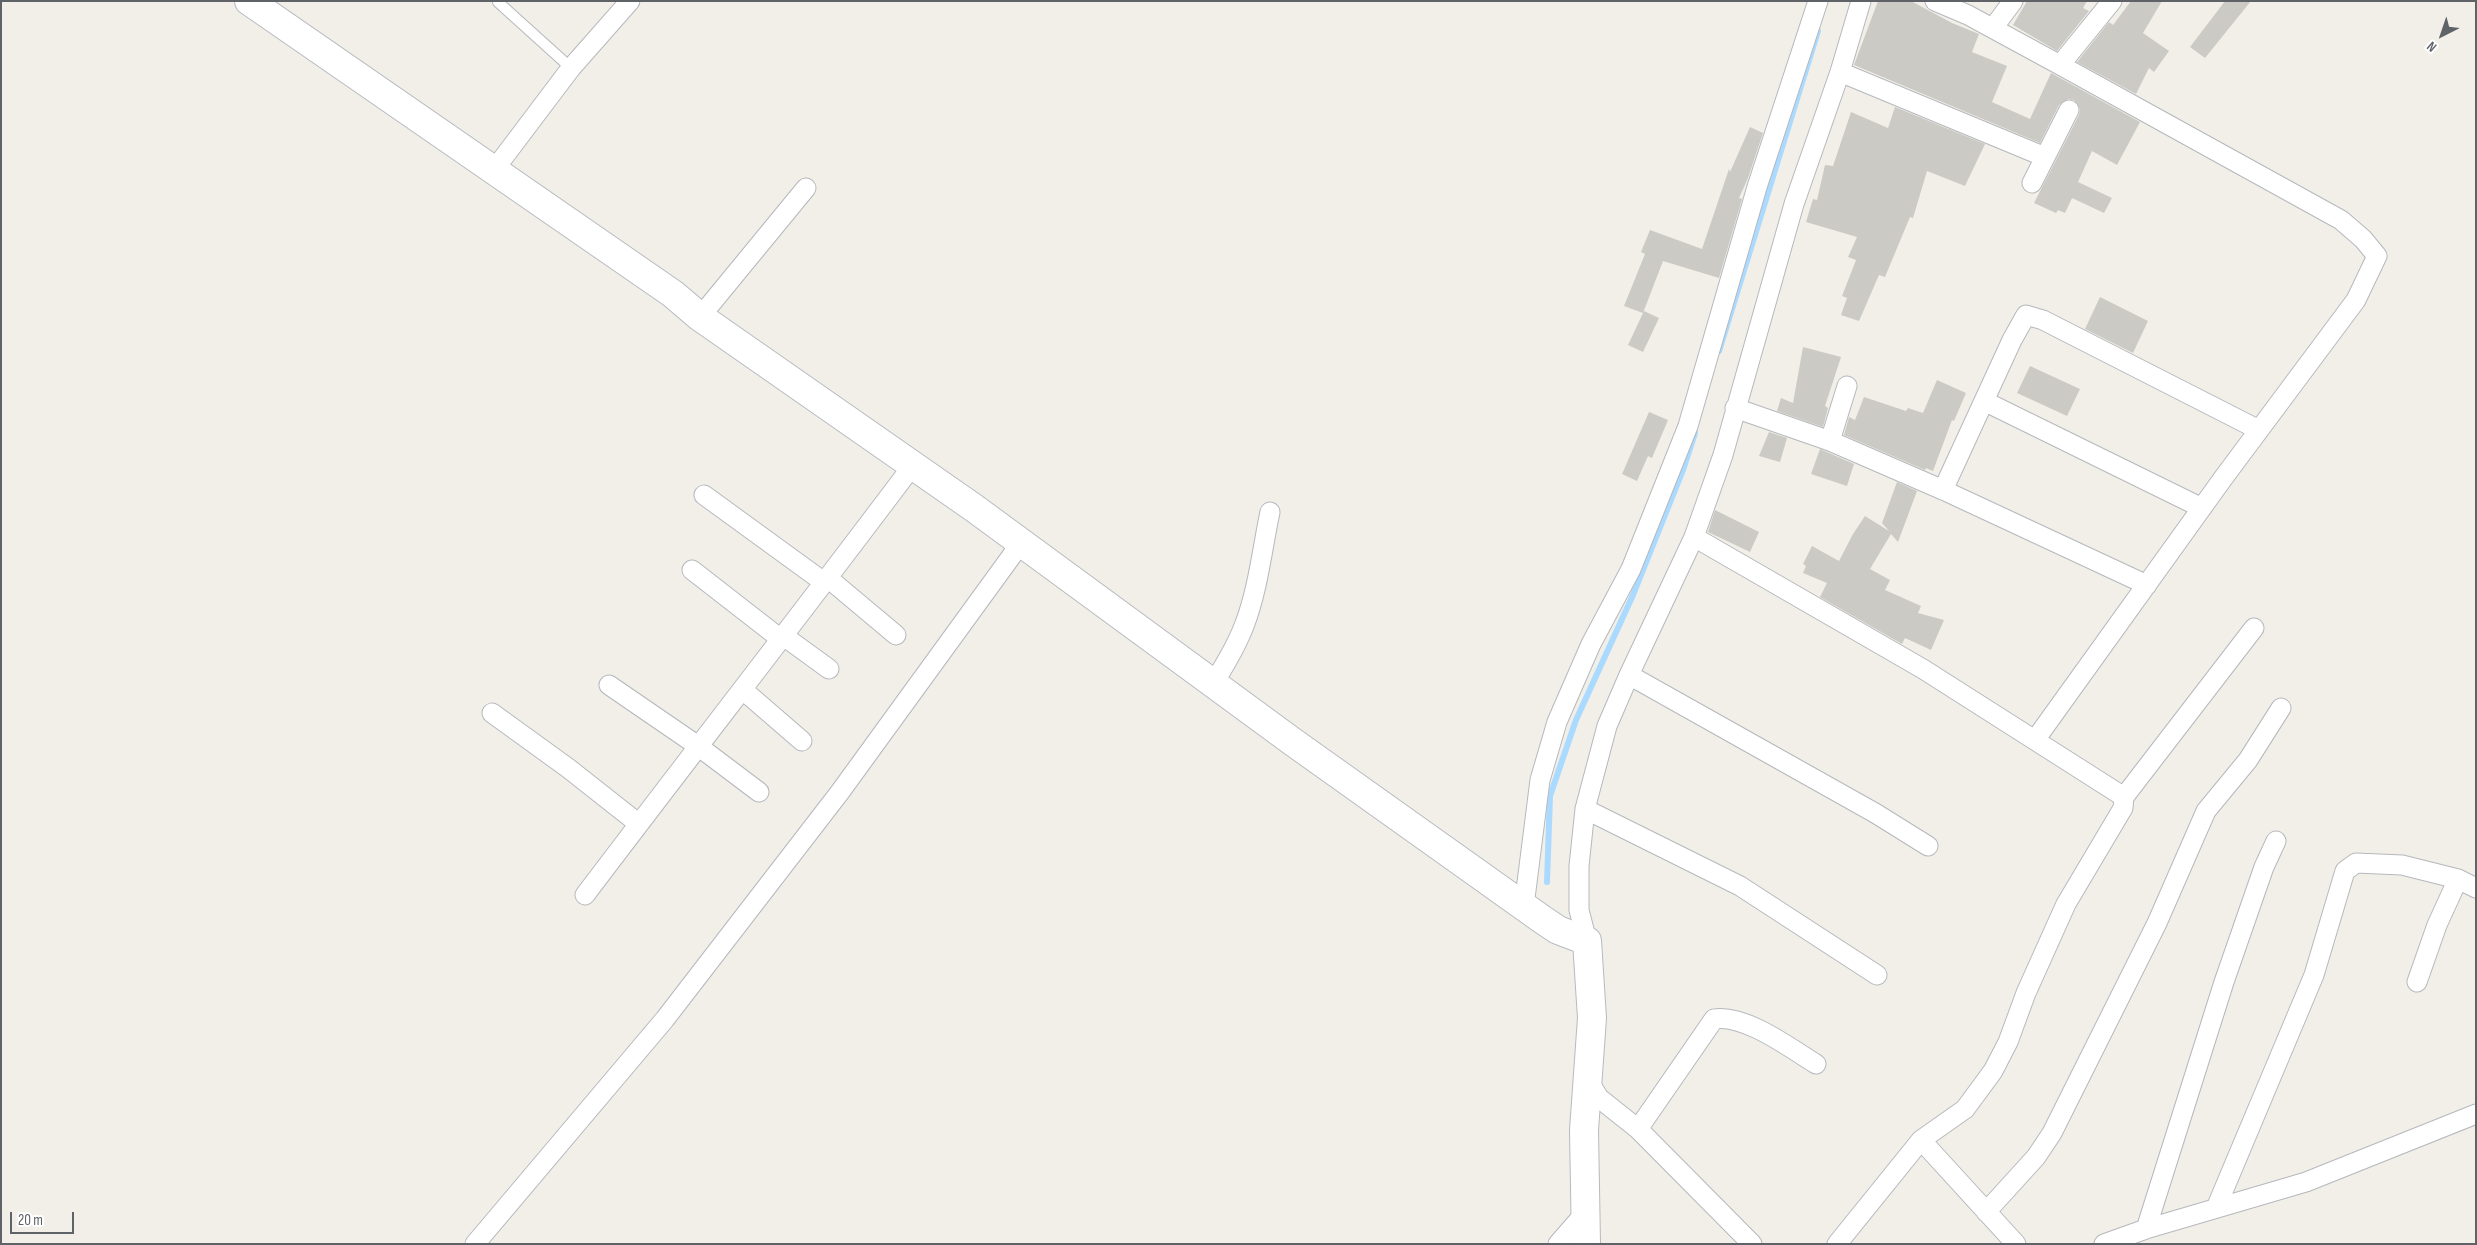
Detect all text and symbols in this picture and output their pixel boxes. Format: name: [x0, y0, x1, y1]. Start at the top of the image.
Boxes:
north arrow: [2417, 10, 2467, 60]
text: N: [2423, 38, 2440, 56]
scale bar: [12, 1202, 76, 1234]
text: 20 m: [18, 1211, 43, 1230]

